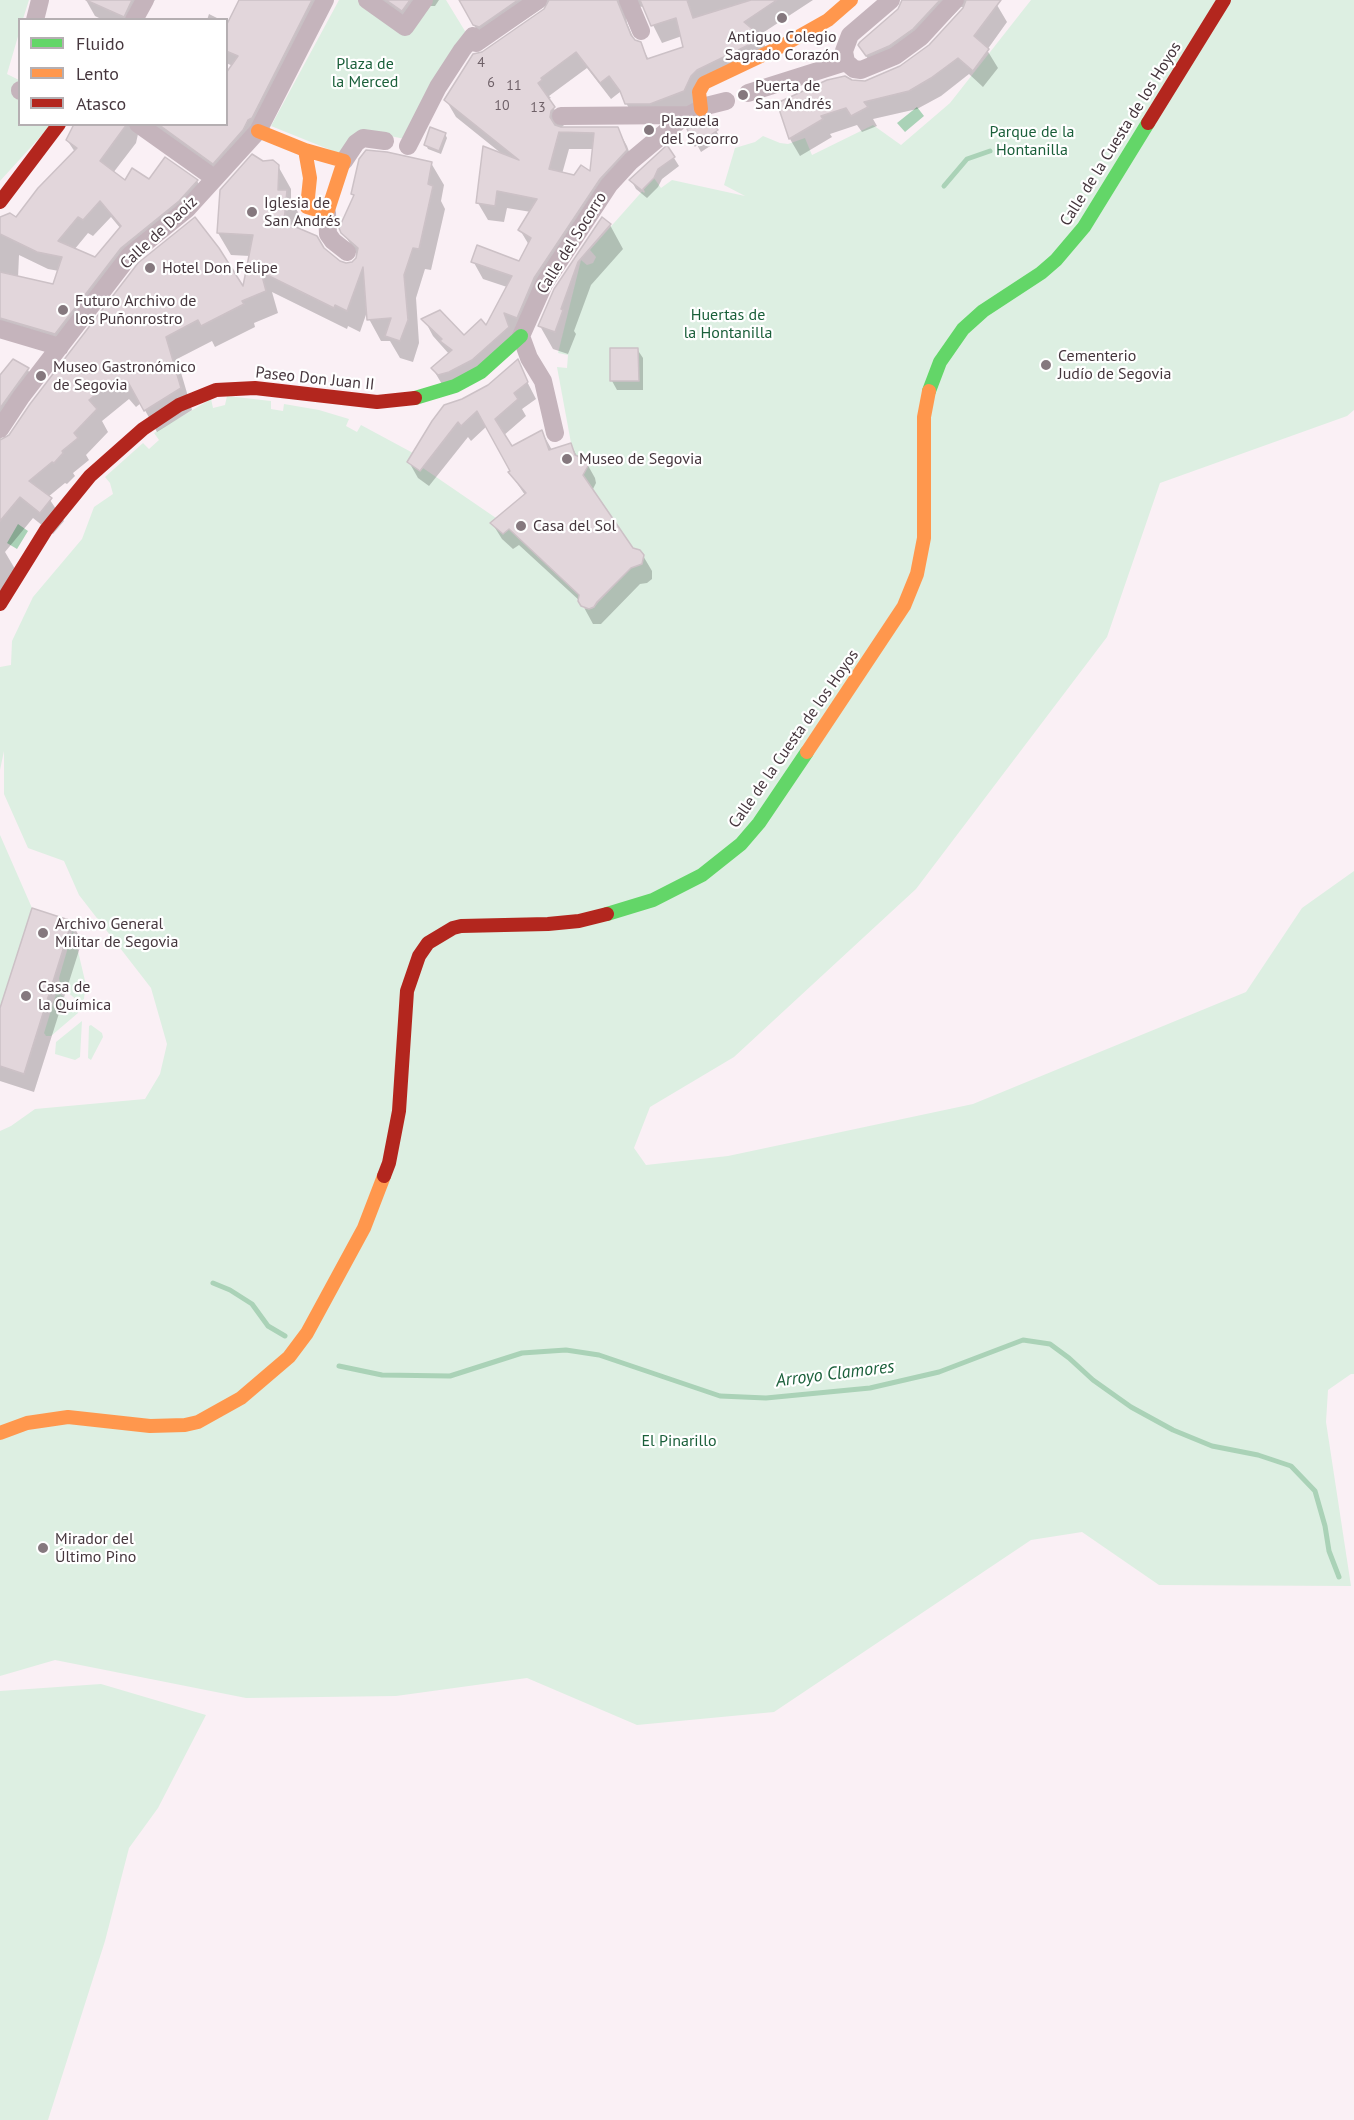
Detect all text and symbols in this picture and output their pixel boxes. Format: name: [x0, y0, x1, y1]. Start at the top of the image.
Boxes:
marker: Antiguo Colegio Sagrado Corazón: [775, 11, 789, 25]
legend: [18, 18, 228, 126]
place label: Antiguo Colegio Sagrado Corazón: [725, 27, 839, 65]
text: Fluido: [76, 32, 124, 55]
street label: Calle de la Cuesta de los Hoyos: [1056, 38, 1186, 230]
park label: Plaza de la Merced: [332, 54, 398, 92]
house number: 4: [477, 55, 485, 71]
text: Lento: [76, 62, 119, 85]
house number: 6: [487, 75, 495, 91]
place label: Puerta de San Andrés: [755, 76, 831, 114]
house number: 11: [506, 78, 522, 94]
marker: Puerta de San Andrés: [736, 88, 750, 102]
text: Atasco: [76, 92, 126, 115]
house number: 10: [494, 98, 510, 114]
house number: 13: [530, 100, 546, 116]
place label: Plazuela del Socorro: [661, 111, 739, 149]
park label: Parque de la Hontanilla: [990, 122, 1074, 160]
marker: Plazuela del Socorro: [642, 123, 656, 137]
street label: Calle del Socorro: [533, 189, 611, 297]
street label: Calle de Daoíz: [117, 193, 201, 273]
place label: Iglesia de San Andrés: [264, 193, 340, 231]
marker: Iglesia de San Andrés: [245, 205, 259, 219]
place label: Hotel Don Felipe: [162, 258, 278, 278]
marker: Hotel Don Felipe: [143, 261, 157, 275]
place label: Futuro Archivo de los Puñonrostro: [75, 291, 196, 329]
marker: Futuro Archivo de los Puñonrostro: [56, 303, 70, 317]
park label: Huertas de la Hontanilla: [684, 305, 772, 343]
place label: Cementerio Judío de Segovia: [1058, 346, 1171, 384]
place label: Museo Gastronómico de Segovia: [53, 357, 196, 395]
marker: Cementerio Judío de Segovia: [1039, 358, 1053, 372]
street label: Paseo Don Juan II: [255, 363, 375, 395]
marker: Museo Gastronómico de Segovia: [34, 369, 48, 383]
place label: Museo de Segovia: [579, 449, 702, 469]
marker: Museo de Segovia: [560, 452, 574, 466]
place label: Casa del Sol: [533, 516, 616, 536]
marker: Casa del Sol: [514, 519, 528, 533]
street label: Calle de la Cuesta de los Hoyos: [725, 646, 863, 832]
place label: Archivo General Militar de Segovia: [55, 914, 178, 952]
marker: Archivo General Militar de Segovia: [36, 926, 50, 940]
place label: Casa de la Química: [38, 977, 111, 1015]
marker: Casa de la Química: [19, 989, 33, 1003]
water label: Arroyo Clamores: [775, 1356, 895, 1392]
park label: El Pinarillo: [641, 1431, 717, 1451]
place label: Mirador del Último Pino: [55, 1529, 136, 1567]
marker: Mirador del Último Pino: [36, 1541, 50, 1555]

